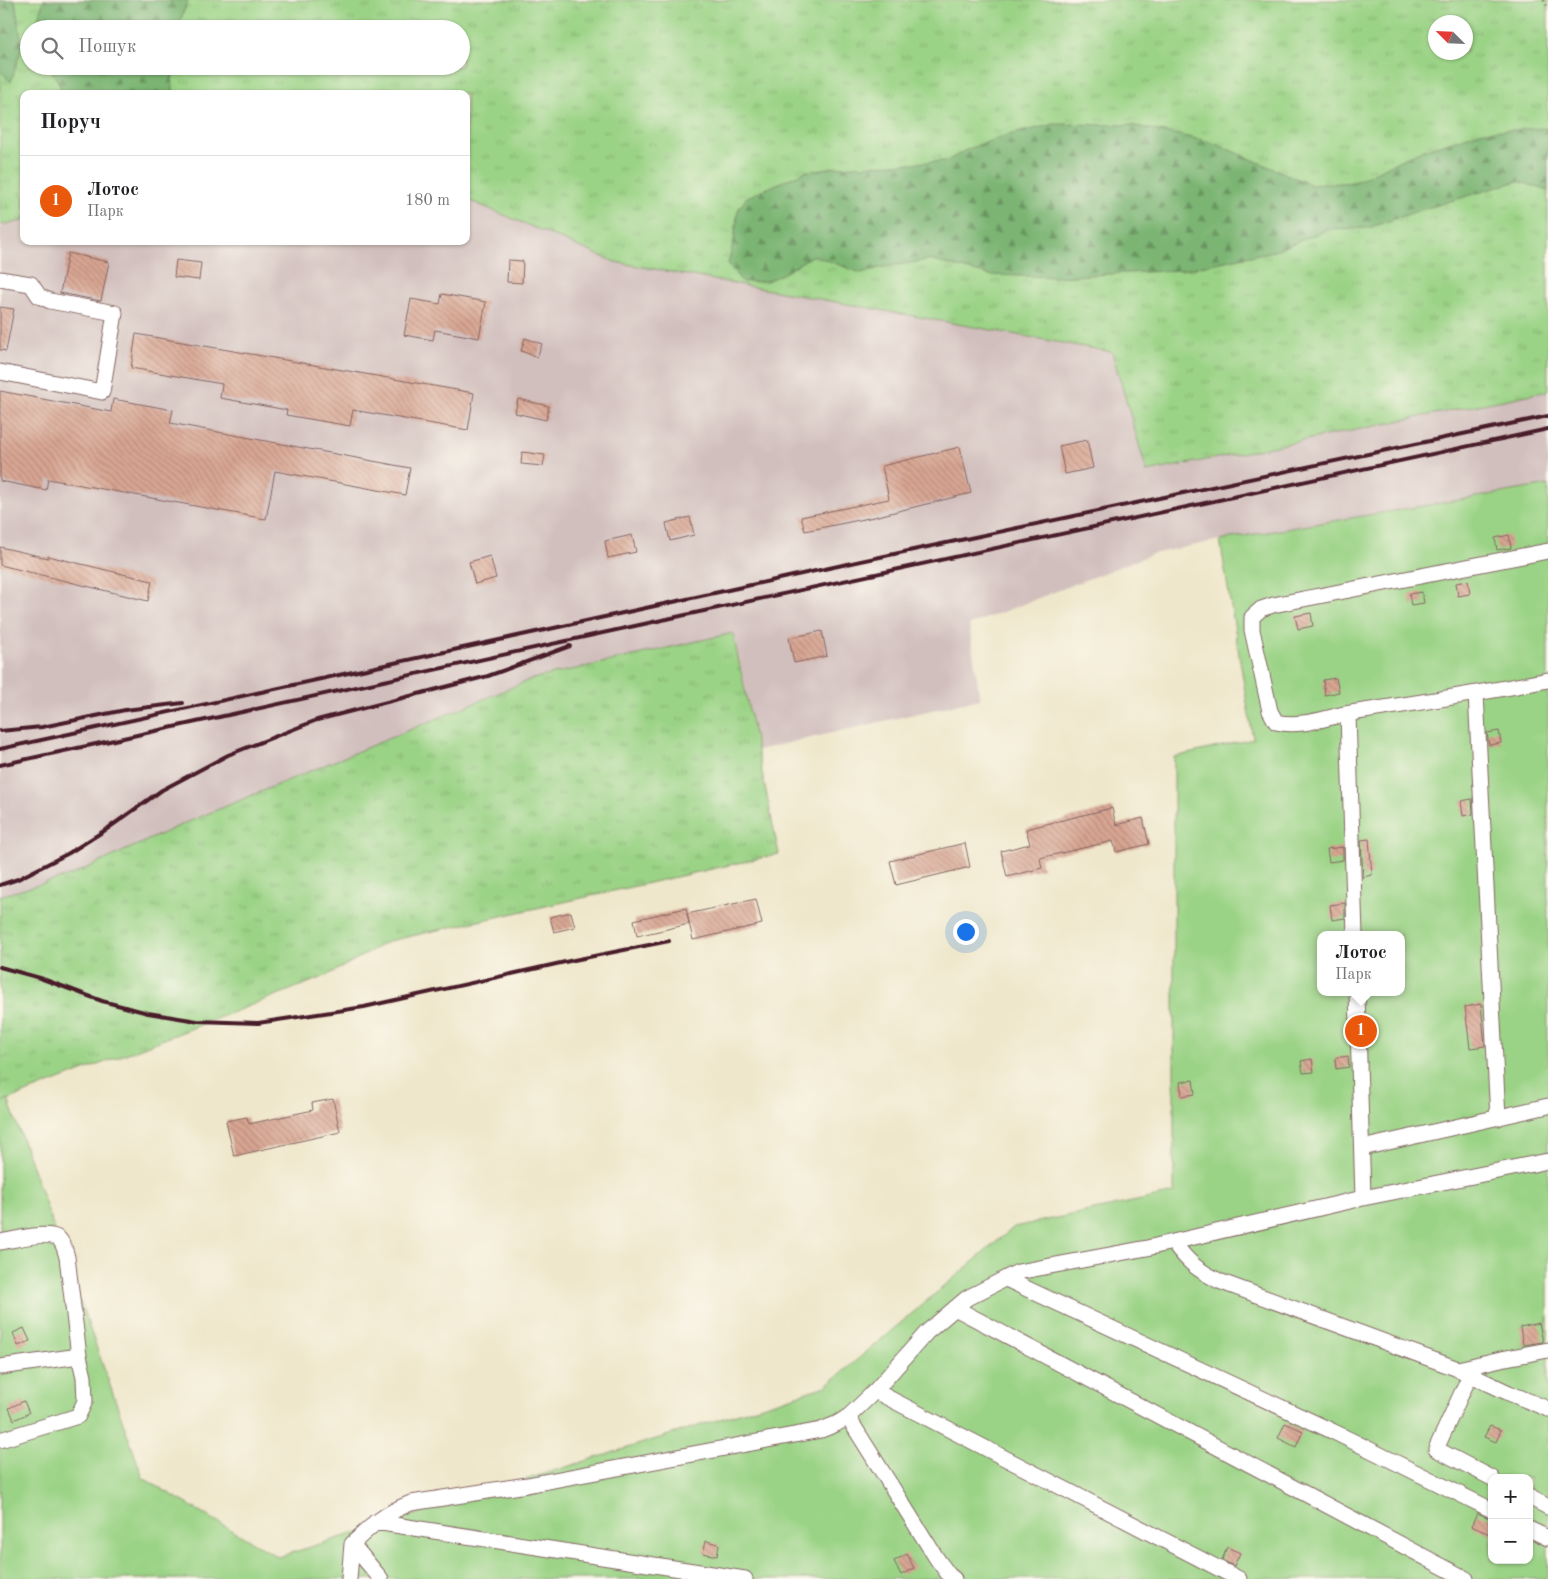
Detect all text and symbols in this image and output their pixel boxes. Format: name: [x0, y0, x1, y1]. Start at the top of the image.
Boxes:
north arrow: [1428, 15, 1473, 60]
search box: [20, 20, 470, 75]
icon: search: [38, 34, 66, 62]
text: Пошук: [78, 38, 136, 57]
text: Поруч: [40, 112, 101, 133]
text: Лотос: [87, 181, 139, 200]
text: 1: [51, 193, 61, 209]
text: 180 m: [405, 193, 450, 209]
text: Парк: [87, 204, 124, 220]
your location: [953, 919, 979, 945]
popup: [1317, 931, 1405, 996]
text: Лотос: [1335, 944, 1387, 963]
text: Парк: [1335, 967, 1372, 983]
pin: 1: [1345, 1012, 1377, 1050]
map controls: [1488, 1474, 1533, 1564]
button: +: [1488, 1474, 1533, 1519]
button: −: [1488, 1519, 1533, 1564]

